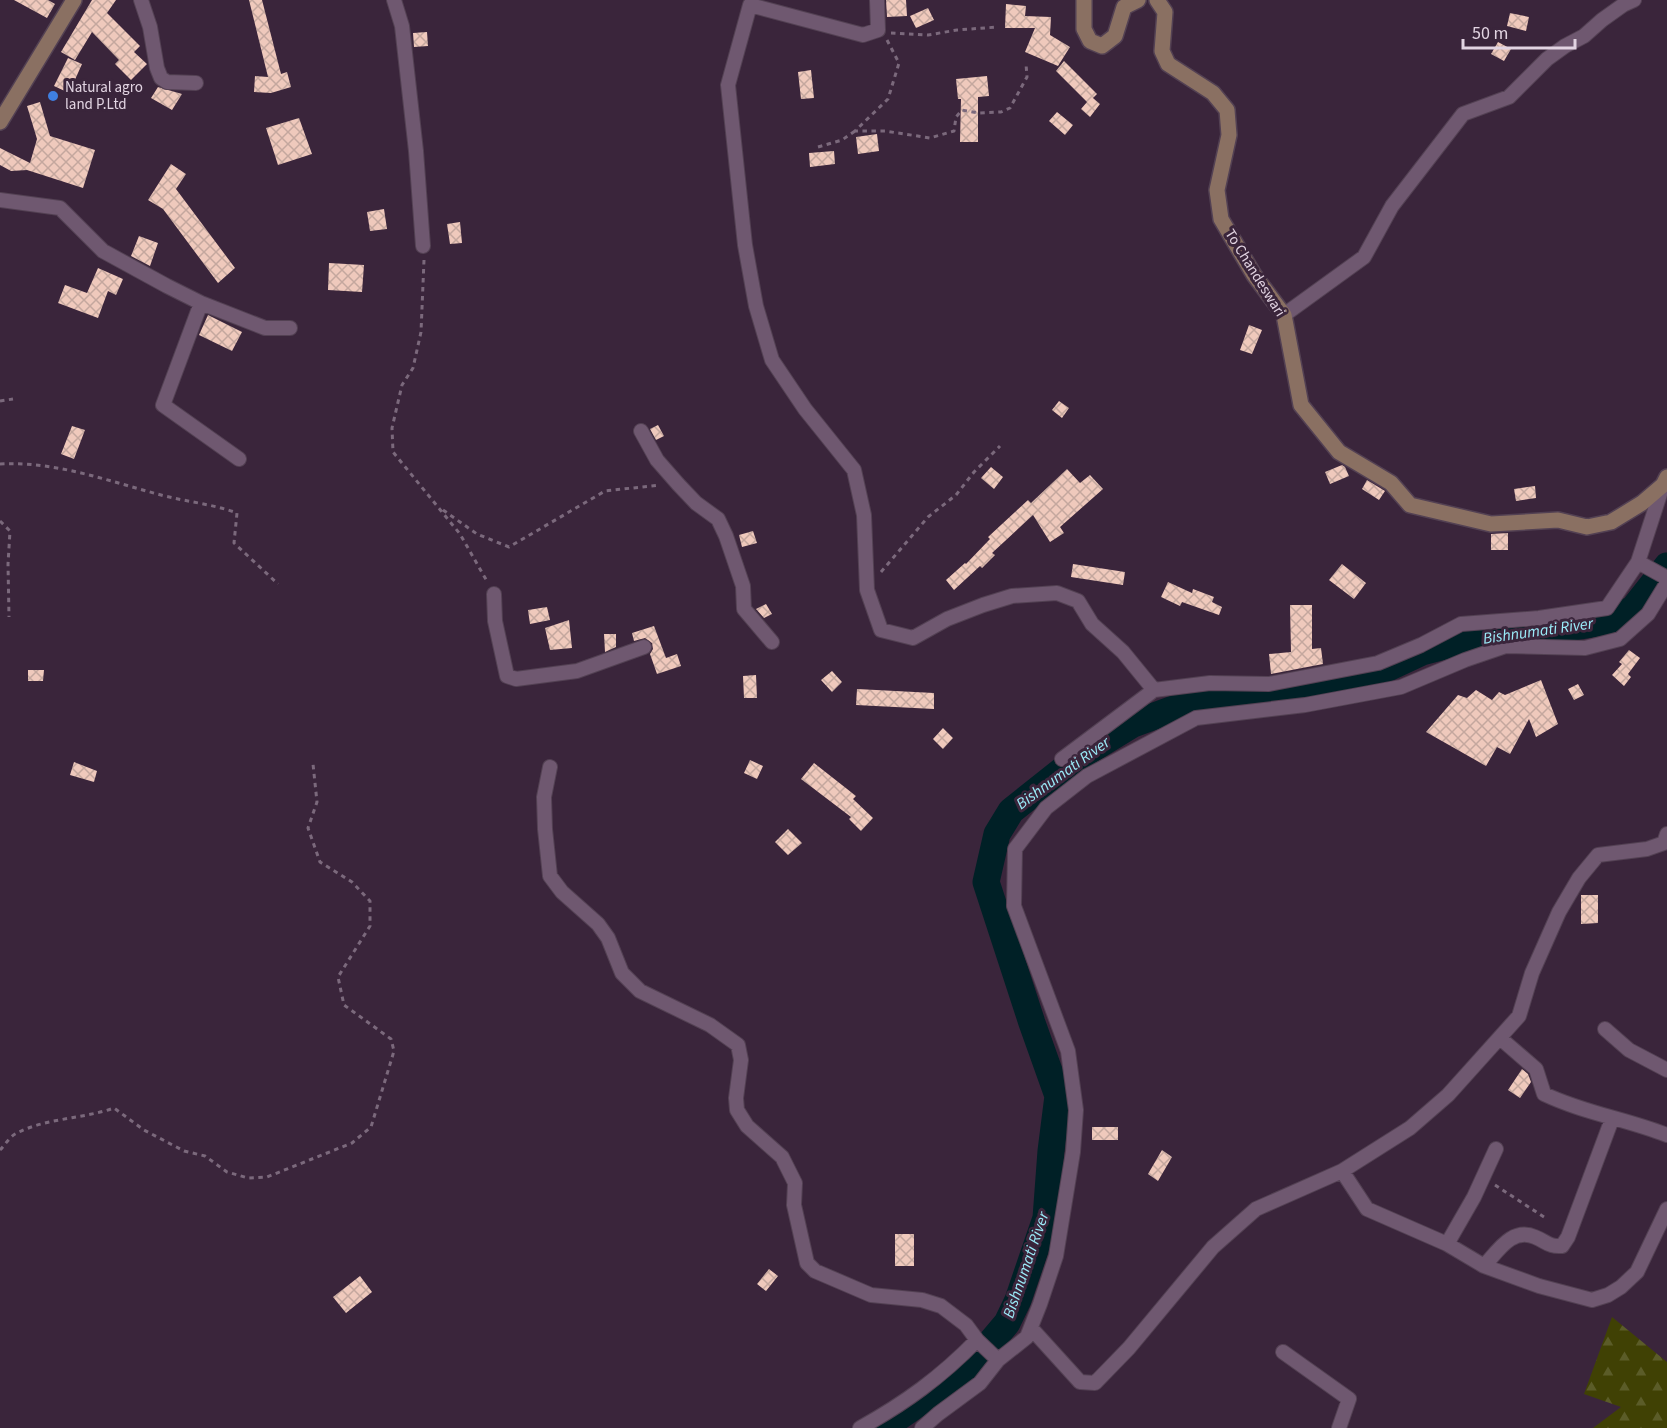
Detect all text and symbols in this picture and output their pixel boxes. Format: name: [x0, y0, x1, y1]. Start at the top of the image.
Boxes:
scale bar: [1463, 12, 1576, 50]
text: 50 m: [1472, 21, 1508, 46]
place label: Natural agro land P.Ltd: [65, 77, 143, 115]
marker: Natural agro land P.Ltd: [46, 89, 60, 103]
street label: To Chandeswari: [1220, 225, 1290, 321]
water label: Bishnumati River: [1482, 612, 1596, 650]
water label: Bishnumati River: [1012, 731, 1116, 814]
water label: Bishnumati River: [998, 1208, 1055, 1321]

